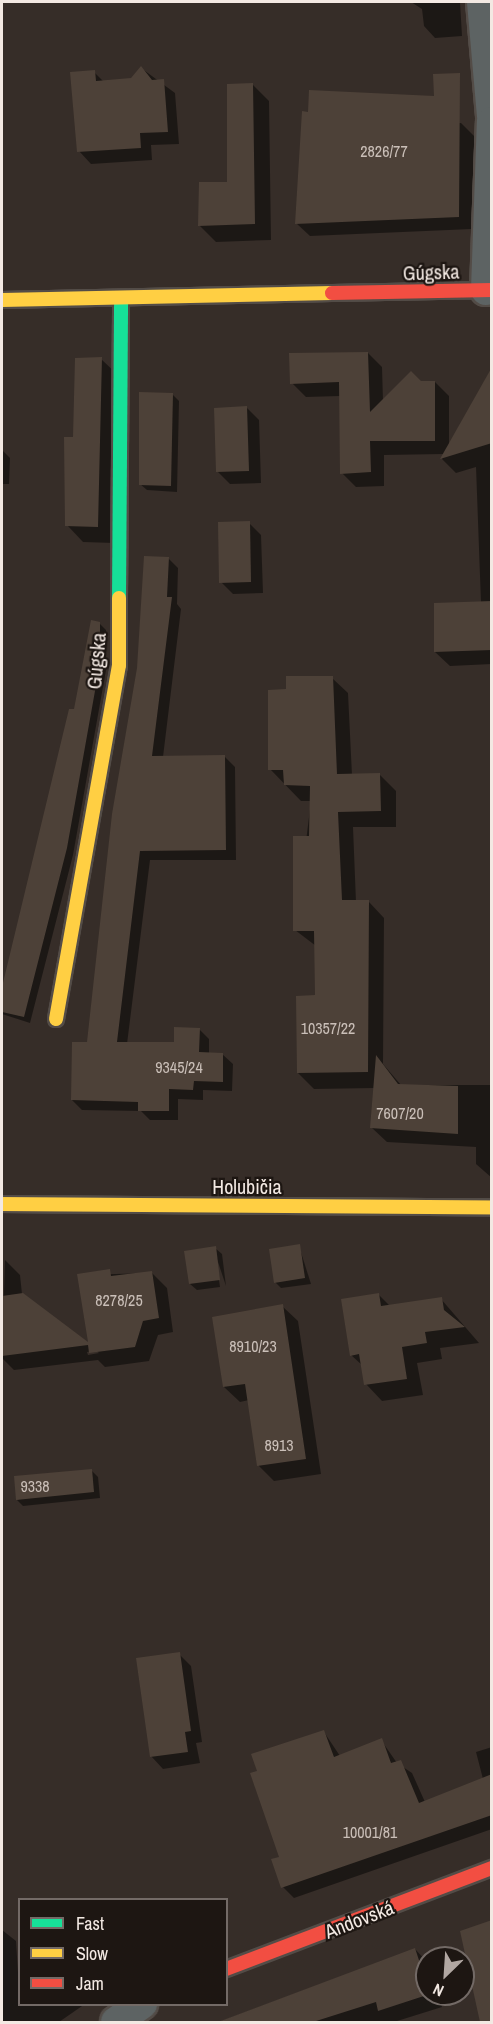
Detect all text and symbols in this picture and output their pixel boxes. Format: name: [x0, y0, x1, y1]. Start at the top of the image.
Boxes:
house number: 2826/77: [360, 141, 408, 161]
street label: Gúgska: [402, 259, 460, 285]
street label: Gúgska: [82, 632, 110, 690]
house number: 10357/22: [301, 1018, 355, 1038]
house number: 9345/24: [155, 1057, 203, 1077]
house number: 7607/20: [376, 1103, 424, 1123]
street label: Holubičia: [212, 1174, 282, 1198]
house number: 8278/25: [95, 1290, 143, 1310]
house number: 8910/23: [229, 1336, 277, 1356]
house number: 8913: [264, 1435, 294, 1455]
house number: 9338: [20, 1476, 50, 1496]
house number: 10001/81: [343, 1822, 397, 1842]
street label: Andovská: [321, 1895, 397, 1943]
legend: [18, 1898, 228, 2006]
text: Fast: [76, 1911, 104, 1936]
text: Slow: [76, 1941, 108, 1966]
north arrow: [415, 1946, 475, 2006]
text: Jam: [76, 1971, 104, 1996]
text: N: [429, 1979, 447, 2002]

